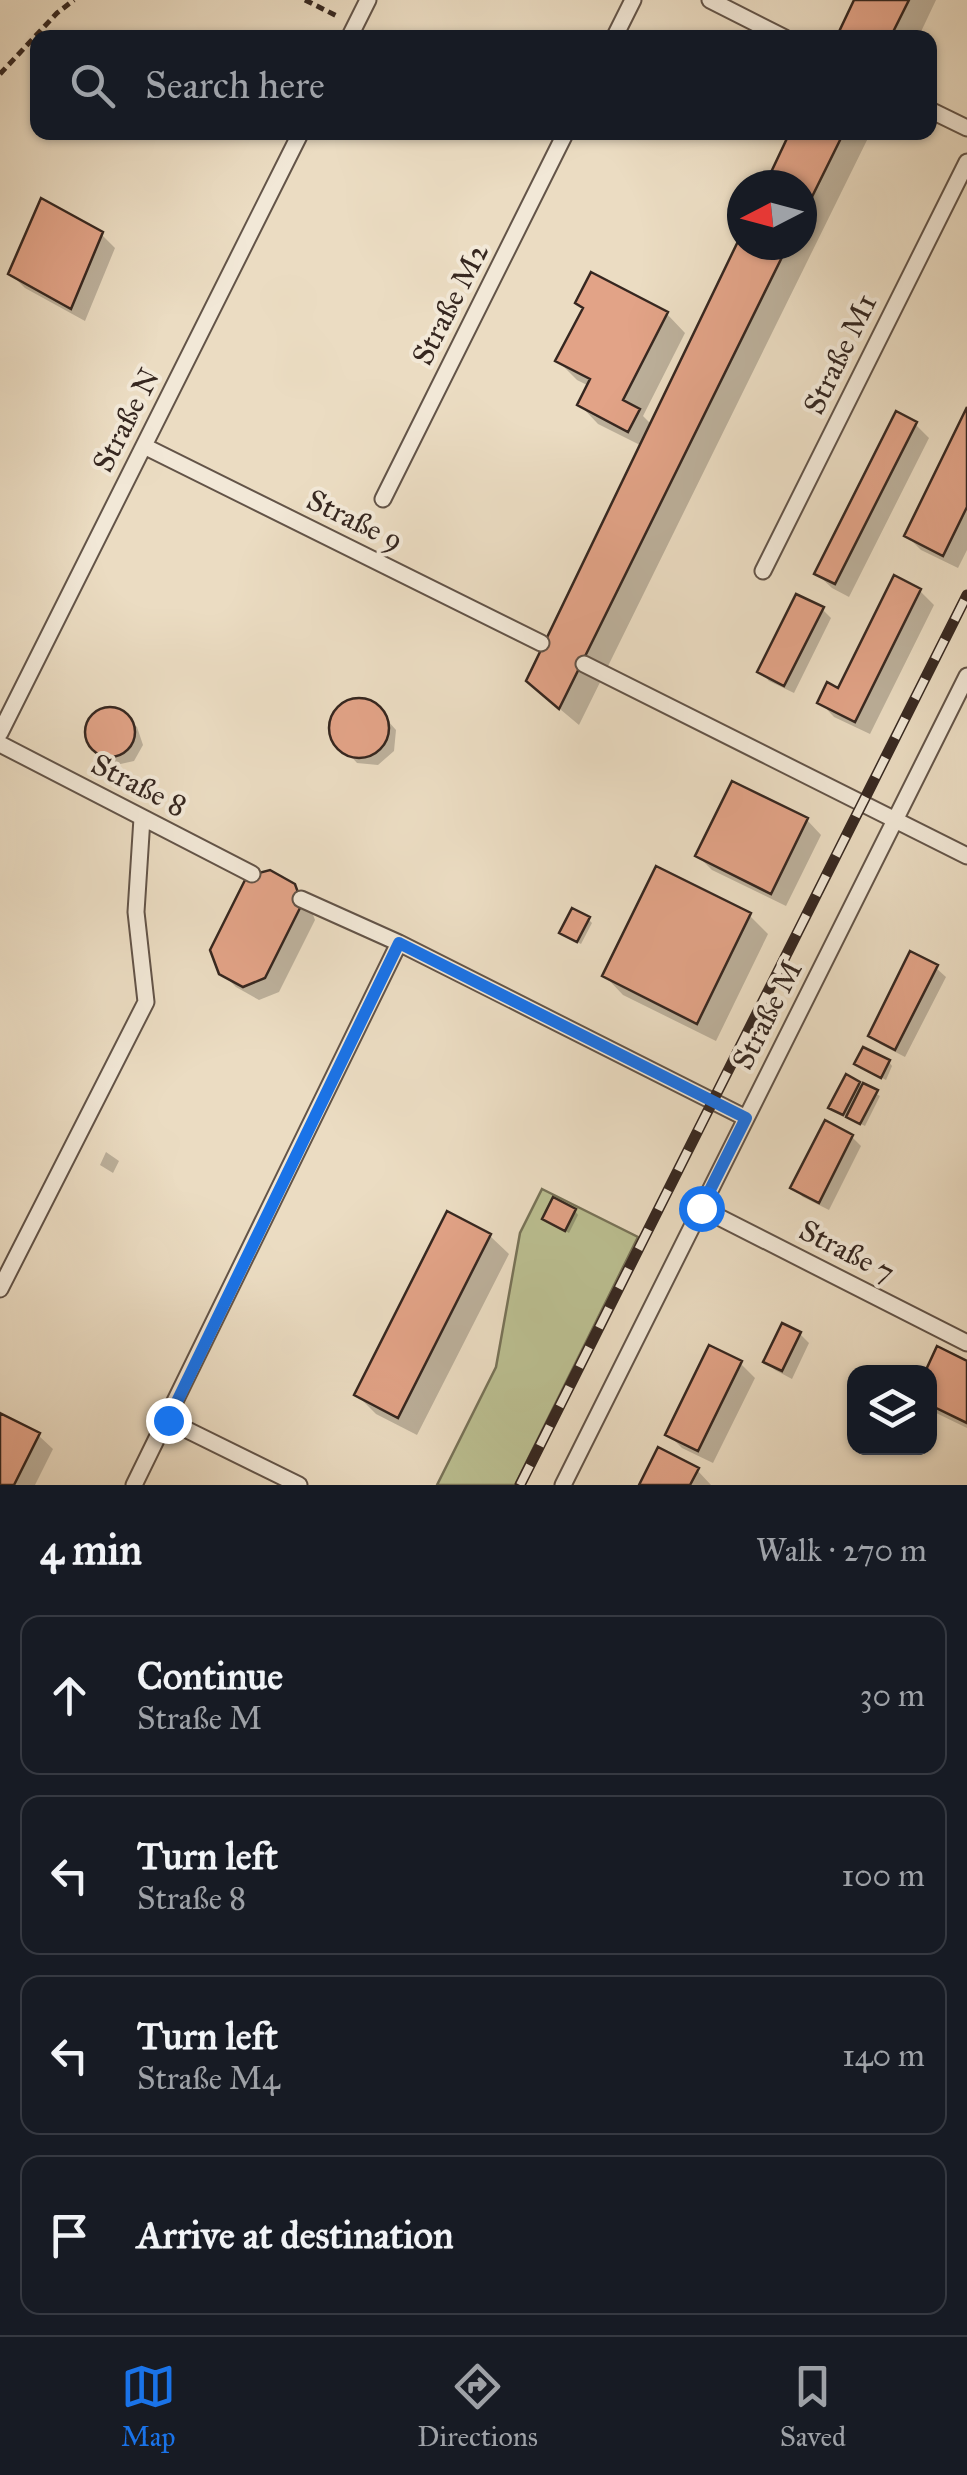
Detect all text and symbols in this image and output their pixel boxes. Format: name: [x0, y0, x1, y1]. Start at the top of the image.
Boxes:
search box: [30, 30, 937, 140]
icon: search: [65, 58, 120, 113]
text: Search here: [145, 62, 325, 108]
north arrow: [727, 170, 817, 260]
street label: Straße M2: [404, 237, 496, 371]
street label: Straße M1: [796, 288, 884, 420]
street label: Straße N: [85, 362, 167, 478]
street label: Straße 9: [301, 481, 409, 560]
street label: Straße 8: [85, 746, 193, 824]
street label: Straße M: [724, 955, 810, 1075]
route start: [679, 1186, 725, 1232]
street label: Straße 7: [793, 1212, 901, 1290]
map controls: [847, 1365, 937, 1455]
button: layers: [847, 1365, 937, 1455]
route end: [146, 1398, 192, 1444]
text: 4 min: [40, 1524, 142, 1576]
text: Walk · 270 m: [756, 1531, 927, 1570]
text: Continue: [137, 1653, 283, 1699]
icon: ahead: [42, 1668, 97, 1723]
text: 30 m: [860, 1676, 925, 1715]
text: Straße M: [137, 1699, 262, 1738]
text: Turn left: [137, 1833, 278, 1879]
icon: left: [42, 1848, 97, 1903]
text: 100 m: [841, 1856, 925, 1895]
text: Straße 8: [137, 1879, 246, 1918]
text: Turn left: [137, 2013, 278, 2059]
icon: left: [42, 2028, 97, 2083]
text: 140 m: [842, 2036, 925, 2075]
text: Straße M4: [137, 2059, 280, 2098]
icon: arrive: [42, 2208, 97, 2263]
text: Arrive at destination: [137, 2212, 454, 2258]
tab: Map: [121, 2359, 176, 2454]
tab: Directions: [417, 2359, 538, 2454]
tab: Saved: [780, 2359, 846, 2454]

